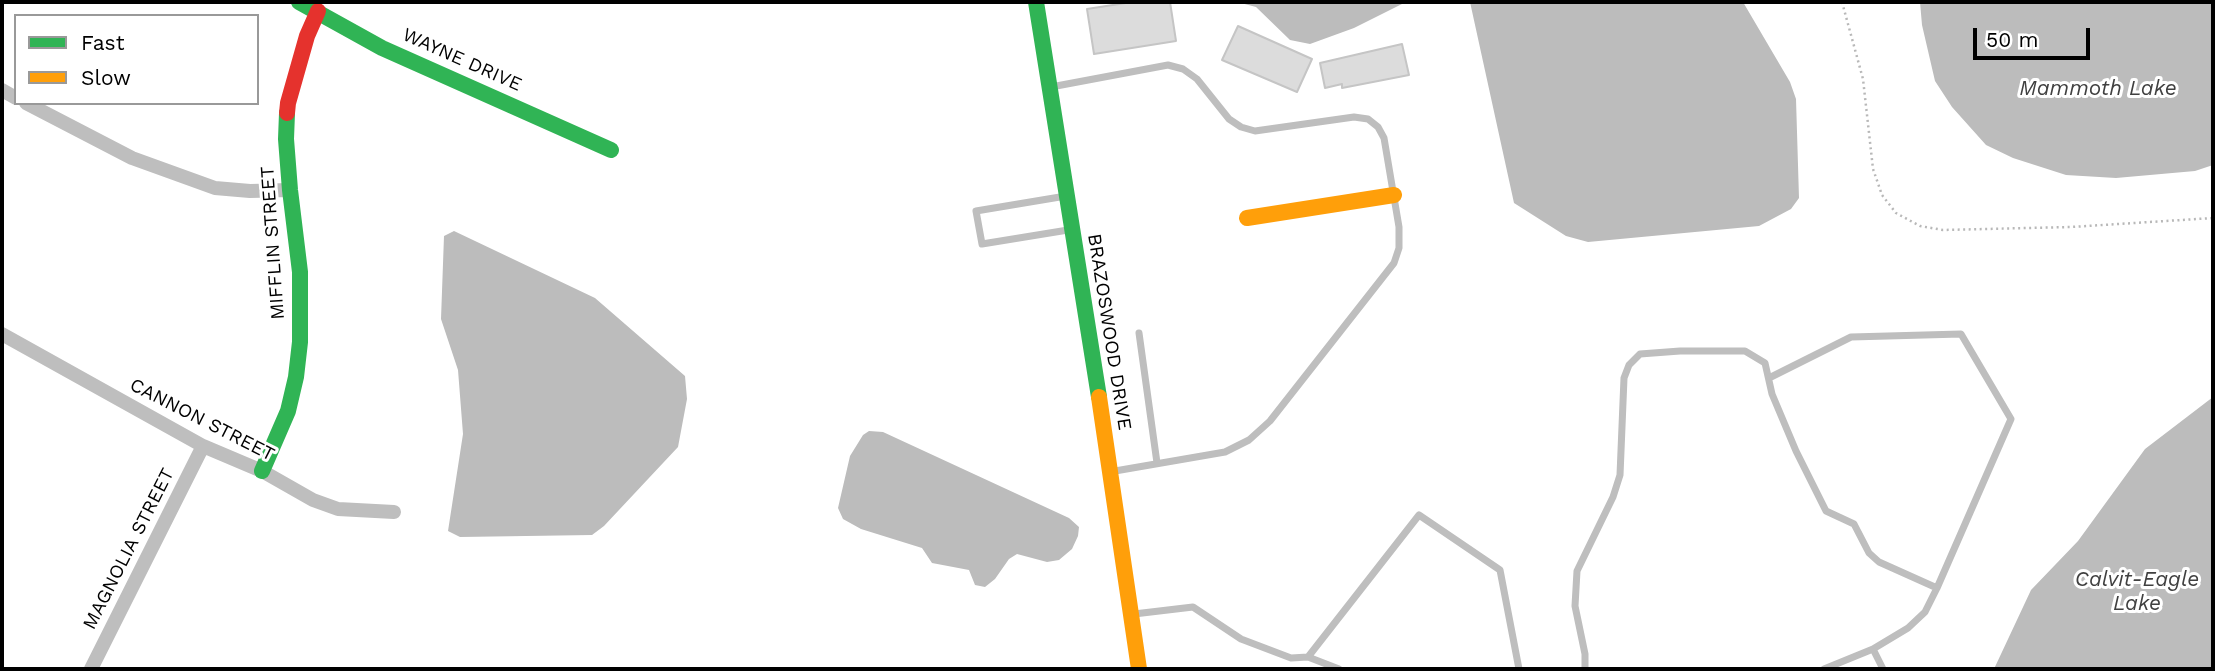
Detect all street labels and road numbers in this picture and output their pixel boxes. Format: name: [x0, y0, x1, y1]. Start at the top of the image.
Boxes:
street label: WAYNE DRIVE: [399, 24, 525, 96]
street label: MIFFLIN STREET: [256, 165, 290, 321]
street label: BRAZOSWOOD DRIVE: [1082, 232, 1136, 432]
street label: CANNON STREET: [126, 374, 278, 466]
street label: MAGNOLIA STREET: [79, 465, 179, 633]

